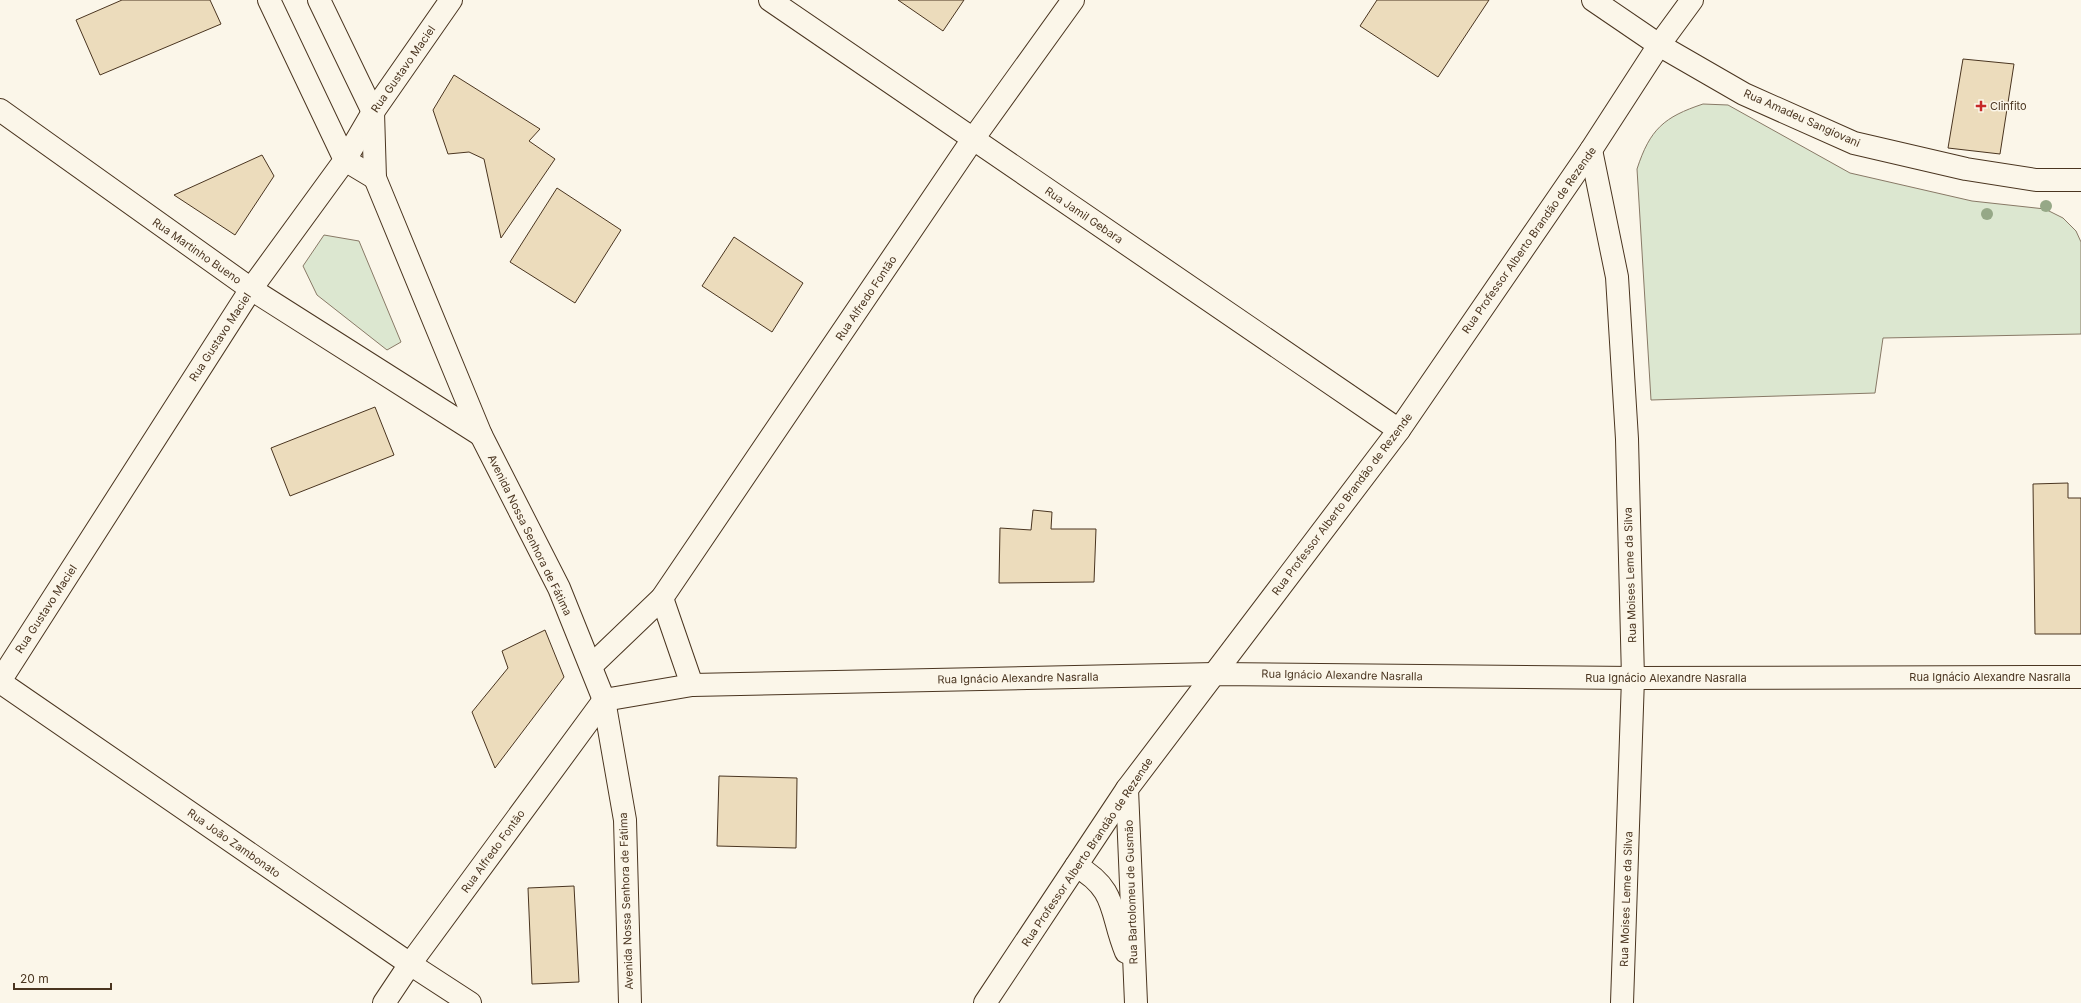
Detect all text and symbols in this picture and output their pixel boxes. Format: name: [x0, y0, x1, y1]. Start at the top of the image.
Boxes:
street label: Rua Gustavo Maciel: [368, 23, 438, 115]
street label: Rua Amadeu Sangiovani: [1742, 86, 1862, 150]
place label: Clinfito: [1990, 99, 2027, 113]
marker: Clinfito: [1975, 100, 1987, 112]
street label: Rua Professor Alberto Brandão de Rezende: [1459, 144, 1599, 336]
street label: Rua Jamil Gebara: [1042, 184, 1126, 246]
street label: Rua Martinho Bueno: [150, 215, 245, 287]
street label: Rua Alfredo Fontão: [832, 252, 900, 343]
street label: Rua Gustavo Maciel: [186, 290, 254, 384]
street label: Rua Professor Alberto Brandão de Rezende: [1269, 410, 1415, 598]
street label: Avenida Nossa Senhora de Fátima: [485, 452, 575, 618]
street label: Rua Moises Leme da Silva: [1621, 507, 1639, 643]
street label: Rua Gustavo Maciel: [12, 562, 80, 656]
street label: Rua Ignácio Alexandre Nasralla: [1261, 667, 1423, 683]
street label: Rua Ignácio Alexandre Nasralla: [937, 670, 1099, 686]
street label: Rua Ignácio Alexandre Nasralla: [1909, 670, 2071, 684]
street label: Rua Ignácio Alexandre Nasralla: [1585, 671, 1747, 685]
street label: Rua Professor Alberto Brandão de Rezende: [1018, 755, 1156, 949]
street label: Rua João Zambonato: [185, 806, 284, 881]
street label: Rua Alfredo Fontão: [458, 806, 528, 895]
street label: Avenida Nossa Senhora de Fátima: [616, 812, 636, 990]
street label: Rua Bartolomeu de Gusmão: [1121, 819, 1141, 965]
street label: Rua Moises Leme da Silva: [1617, 831, 1635, 967]
scale bar: [14, 965, 111, 991]
text: 20 m: [20, 971, 49, 986]

